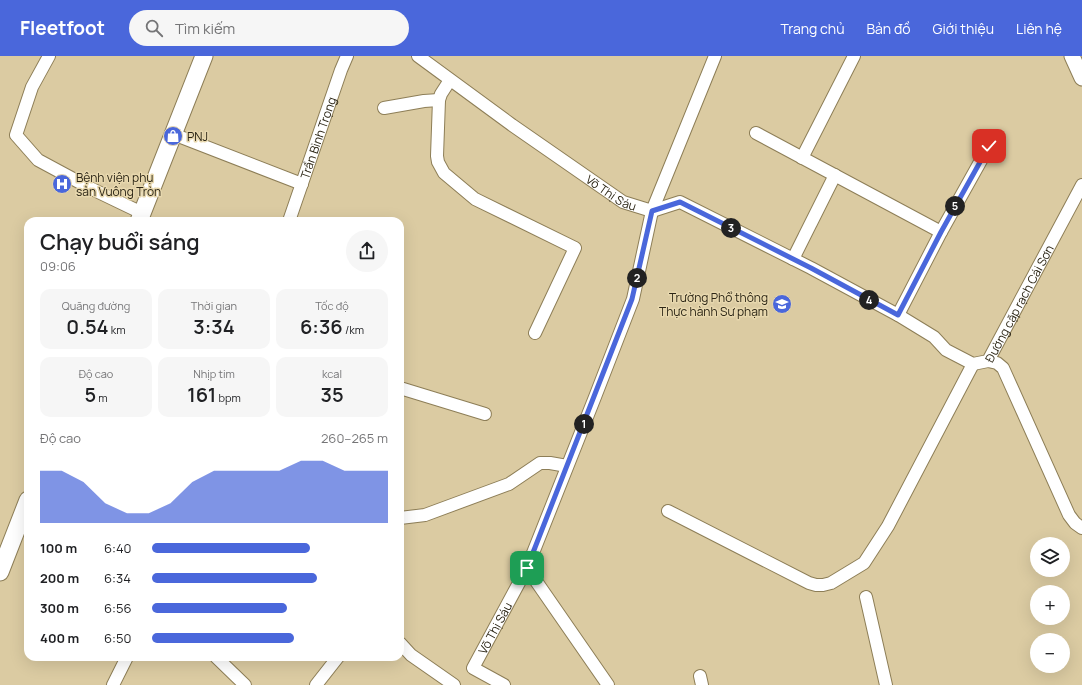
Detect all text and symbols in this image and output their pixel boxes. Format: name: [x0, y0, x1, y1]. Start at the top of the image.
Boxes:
search box: [129, 10, 409, 46]
text: Fleetfoot: [20, 15, 105, 41]
icon: search: [143, 17, 165, 39]
text: Tìm kiếm: [175, 18, 235, 39]
text: Trang chủ: [781, 19, 844, 38]
text: Bản đồ: [866, 19, 911, 38]
text: Giới thiệu: [933, 19, 994, 38]
text: Liên hệ: [1016, 19, 1062, 38]
street label: Trần Bình Trọng: [296, 94, 340, 181]
shop icon: PNJ: [162, 125, 184, 147]
place label: PNJ: [187, 128, 208, 145]
pin: [972, 129, 1006, 163]
icon: check: [978, 135, 1000, 157]
place label: Bệnh viện phụ sản Vuông Tròn: [76, 169, 161, 200]
street label: Võ Thị Sáu: [583, 170, 639, 214]
hospital icon: Bệnh viện phụ sản Vuông Tròn: [51, 173, 73, 195]
pin: 5: [945, 196, 965, 216]
text: 5: [952, 198, 958, 213]
pin: 3: [721, 218, 741, 238]
text: 3: [728, 220, 734, 235]
text: Chạy buổi sáng: [40, 227, 200, 257]
button: share: [346, 230, 388, 272]
street label: Đường cặp rạch Cái Sơn: [980, 242, 1057, 365]
text: 09:06: [40, 257, 76, 275]
pin: 2: [627, 268, 647, 288]
text: 2: [634, 270, 640, 285]
place label: Trường Phổ thông Thực hành Sư phạm: [659, 289, 768, 320]
pin: 4: [859, 290, 879, 310]
text: 4: [866, 292, 872, 307]
school or university icon: Trường Phổ thông Thực hành Sư phạm: [771, 293, 793, 315]
text: Quãng đường: [62, 298, 130, 313]
text: Thời gian: [191, 298, 237, 313]
text: Tốc độ: [315, 298, 349, 313]
text: 0.54: [66, 313, 109, 340]
text: 3:34: [193, 313, 235, 340]
text: 6:36: [300, 313, 343, 340]
text: km: [109, 322, 126, 337]
text: /km: [343, 322, 364, 337]
text: Độ cao: [79, 366, 113, 381]
text: Nhịp tim: [193, 366, 235, 381]
text: kcal: [322, 366, 342, 381]
text: 5: [84, 381, 96, 408]
text: 161: [187, 381, 216, 408]
text: 35: [320, 381, 344, 408]
text: m: [96, 390, 108, 405]
text: bpm: [216, 390, 241, 405]
pin: 1: [574, 414, 594, 434]
text: 1: [582, 416, 586, 431]
text: Độ cao: [40, 429, 81, 447]
text: 260–265 m: [321, 429, 388, 447]
map controls: [1030, 537, 1070, 673]
button: layers: [1030, 537, 1070, 577]
text: 100 m: [40, 539, 77, 557]
text: 6:40: [104, 539, 132, 557]
pin: [510, 551, 544, 585]
icon: arrive: [516, 557, 538, 579]
text: 200 m: [40, 569, 79, 587]
text: 6:34: [104, 569, 131, 587]
button: +: [1030, 585, 1070, 625]
text: 300 m: [40, 599, 79, 617]
text: 6:56: [104, 599, 132, 617]
street label: Võ Thị Sáu: [474, 599, 516, 657]
text: 400 m: [40, 629, 79, 647]
text: 6:50: [104, 629, 131, 647]
button: −: [1030, 633, 1070, 673]

